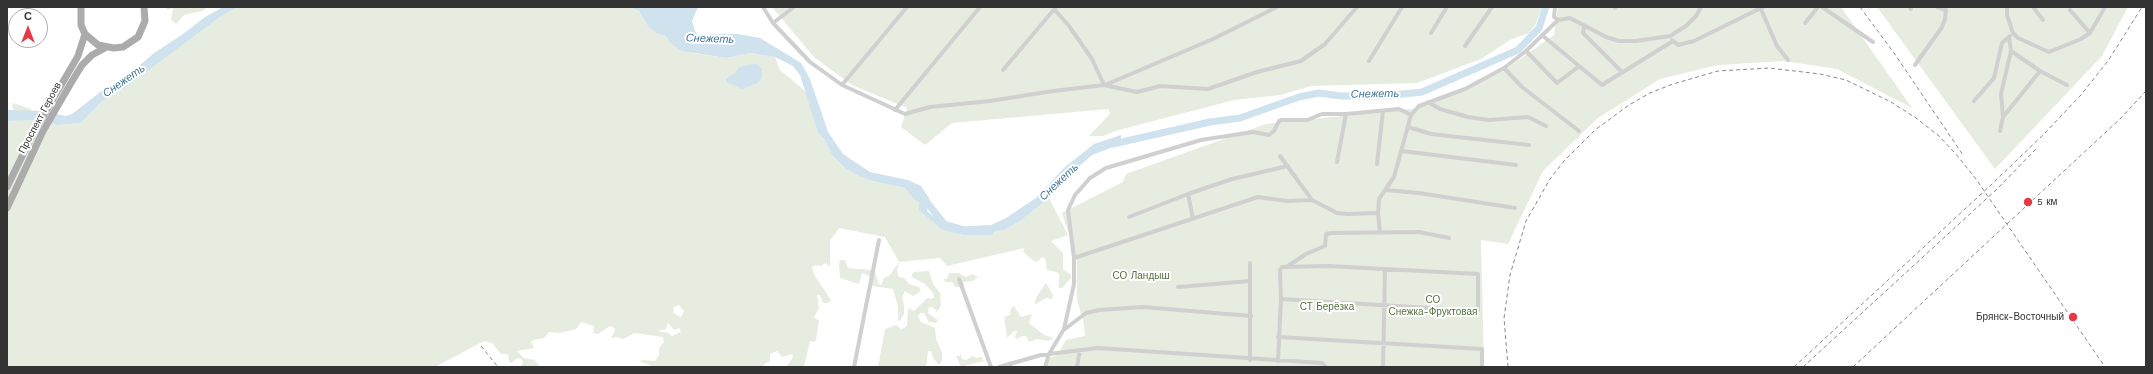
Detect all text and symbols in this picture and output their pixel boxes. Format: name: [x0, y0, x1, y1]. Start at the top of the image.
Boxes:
north arrow: [8, 8, 48, 48]
text: С: [24, 10, 32, 23]
water label: Снежеть: [686, 32, 734, 46]
water label: Снежеть: [100, 62, 148, 100]
street label: Проспект Героев: [16, 80, 64, 156]
water label: Снежеть: [1351, 87, 1399, 101]
water label: Снежеть: [1037, 161, 1081, 203]
marker: 5 км: [2022, 196, 2034, 208]
place label: 5 км: [2037, 196, 2057, 208]
park label: СО Ландыш: [1113, 270, 1169, 282]
park label: СО Снежка-Фруктовая: [1389, 294, 1477, 318]
park label: СТ Берёзка: [1300, 301, 1354, 313]
place label: Брянск-Восточный: [1976, 311, 2064, 323]
marker: Брянск-Восточный: [2067, 311, 2079, 323]

